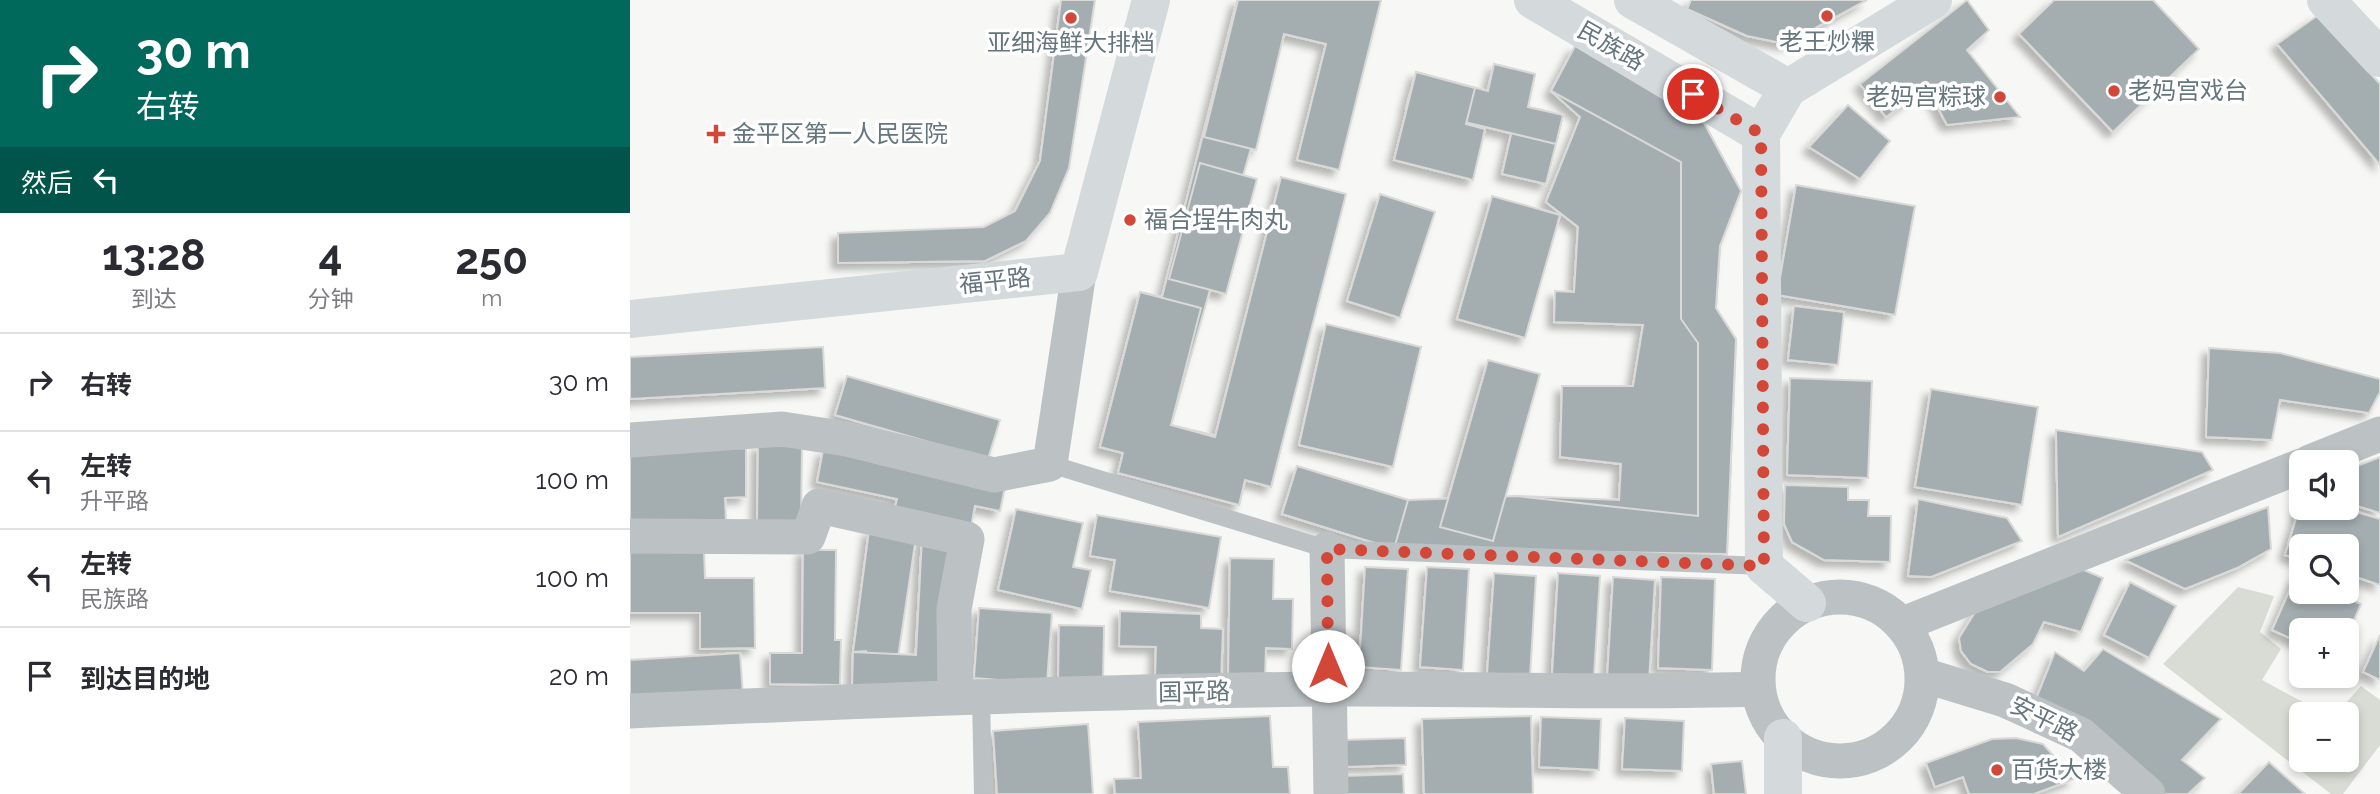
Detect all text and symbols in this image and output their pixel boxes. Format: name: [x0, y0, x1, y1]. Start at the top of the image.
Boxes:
marker: 老王炒粿: [1819, 8, 1835, 24]
marker: 亚细海鲜大排档: [1063, 10, 1079, 26]
street label: 民族路: [1573, 15, 1650, 76]
text: 30 m: [136, 22, 251, 79]
place label: 老王炒粿: [1779, 27, 1875, 56]
icon: right: [21, 28, 112, 119]
place label: 亚细海鲜大排档: [987, 28, 1155, 57]
pin: [1663, 64, 1723, 124]
icon: arrive: [1674, 75, 1712, 113]
place label: 老妈宫戏台: [2128, 76, 2248, 105]
place label: 老妈宫粽球: [1866, 82, 1986, 111]
marker: 老妈宫戏台: [2106, 83, 2122, 99]
text: 右转: [136, 88, 200, 125]
marker: 老妈宫粽球: [1992, 89, 2008, 105]
place label: 金平区第一人民医院: [732, 119, 948, 148]
marker: 金平区第一人民医院: [706, 124, 726, 144]
icon: left: [87, 161, 125, 199]
text: 然后: [21, 168, 73, 198]
place label: 福合埕牛肉丸: [1144, 205, 1288, 234]
marker: 福合埕牛肉丸: [1122, 212, 1138, 228]
text: 13:28: [102, 231, 206, 280]
text: 4: [318, 231, 342, 280]
text: 250: [455, 235, 528, 284]
street label: 福平路: [958, 262, 1032, 299]
text: m: [481, 284, 502, 311]
text: 到达: [131, 285, 177, 312]
text: 分钟: [307, 285, 353, 312]
icon: right: [21, 363, 59, 401]
text: 30 m: [549, 367, 609, 397]
text: 右转: [80, 370, 132, 400]
map controls: [2289, 450, 2359, 772]
button: sound: [2289, 450, 2359, 520]
text: 左转: [80, 451, 132, 481]
icon: left: [21, 461, 59, 499]
text: 100 m: [536, 465, 609, 495]
text: 升平路: [80, 487, 149, 514]
button: search: [2289, 534, 2359, 604]
text: 左转: [80, 549, 132, 579]
icon: left: [21, 559, 59, 597]
text: 100 m: [536, 563, 609, 593]
text: 民族路: [80, 585, 149, 612]
button: +: [2289, 618, 2359, 688]
position arrow: [1291, 629, 1365, 703]
icon: arrive: [21, 657, 59, 695]
text: 20 m: [549, 661, 609, 691]
text: 到达目的地: [80, 664, 210, 694]
street label: 国平路: [1158, 676, 1230, 707]
street label: 安平路: [2006, 690, 2083, 747]
button: −: [2289, 702, 2359, 772]
place label: 百货大楼: [2011, 755, 2107, 784]
marker: 百货大楼: [1989, 762, 2005, 778]

